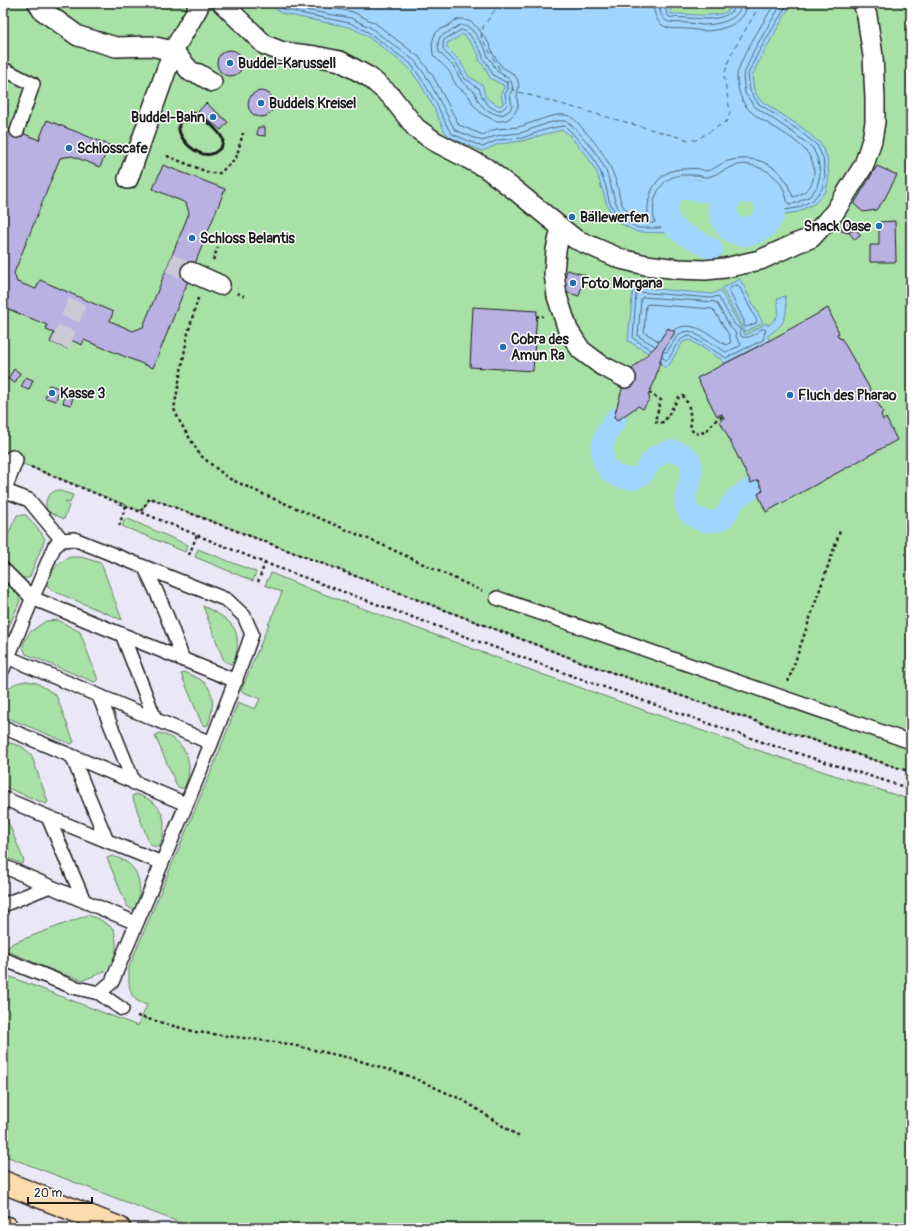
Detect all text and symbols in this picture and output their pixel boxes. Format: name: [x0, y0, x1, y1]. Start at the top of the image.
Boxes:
place label: Buddel-Karussell: [238, 55, 336, 72]
marker: Buddel-Karussell: [225, 58, 235, 68]
place label: Buddels Kreisel: [269, 95, 356, 112]
marker: Buddels Kreisel: [256, 98, 266, 108]
place label: Buddel-Bahn: [131, 109, 205, 126]
marker: Buddel-Bahn: [208, 112, 218, 122]
place label: Schlosscafe: [77, 140, 149, 157]
marker: Schlosscafe: [64, 143, 74, 153]
place label: Bällewerfen: [580, 209, 649, 226]
marker: Bällewerfen: [567, 212, 577, 222]
place label: Snack Oase: [804, 218, 872, 235]
marker: Snack Oase: [874, 221, 884, 231]
place label: Schloss Belantis: [200, 230, 295, 247]
marker: Schloss Belantis: [187, 233, 197, 243]
place label: Foto Morgana: [581, 275, 663, 292]
marker: Foto Morgana: [568, 278, 578, 288]
place label: Cobra des Amun Ra: [511, 331, 569, 364]
marker: Cobra des Amun Ra: [498, 342, 508, 352]
place label: Kasse 3: [60, 385, 105, 402]
place label: Fluch des Pharao: [798, 387, 897, 404]
marker: Kasse 3: [47, 388, 57, 398]
marker: Fluch des Pharao: [785, 390, 795, 400]
scale bar: [28, 1179, 92, 1205]
text: 20 m: [34, 1186, 63, 1201]

